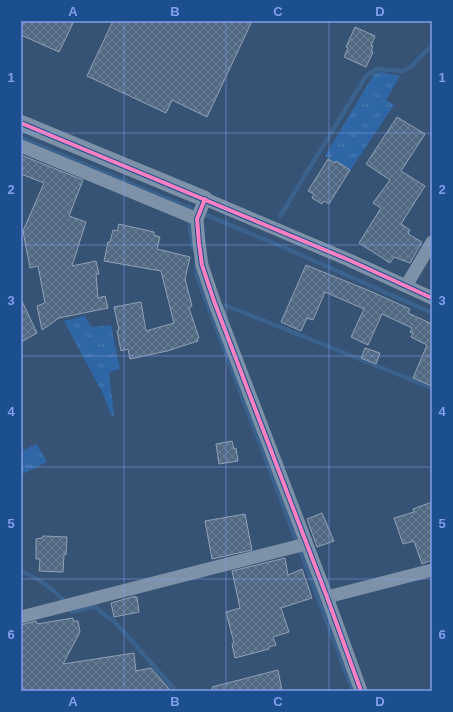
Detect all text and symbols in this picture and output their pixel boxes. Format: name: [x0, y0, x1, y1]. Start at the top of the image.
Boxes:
text: A: [68, 4, 78, 19]
text: B: [170, 4, 180, 19]
text: C: [273, 4, 283, 19]
text: D: [375, 4, 385, 19]
text: 1: [7, 70, 15, 85]
text: 1: [438, 70, 446, 85]
text: 2: [7, 182, 15, 197]
text: 2: [438, 182, 446, 197]
text: 3: [7, 293, 15, 308]
text: 3: [438, 293, 446, 308]
text: 4: [7, 404, 15, 419]
text: 4: [438, 404, 446, 419]
text: 5: [7, 516, 15, 531]
text: 5: [438, 516, 446, 531]
text: 6: [7, 627, 15, 642]
text: 6: [438, 627, 446, 642]
text: A: [68, 694, 78, 709]
text: B: [170, 694, 180, 709]
text: C: [273, 694, 283, 709]
text: D: [375, 694, 385, 709]

